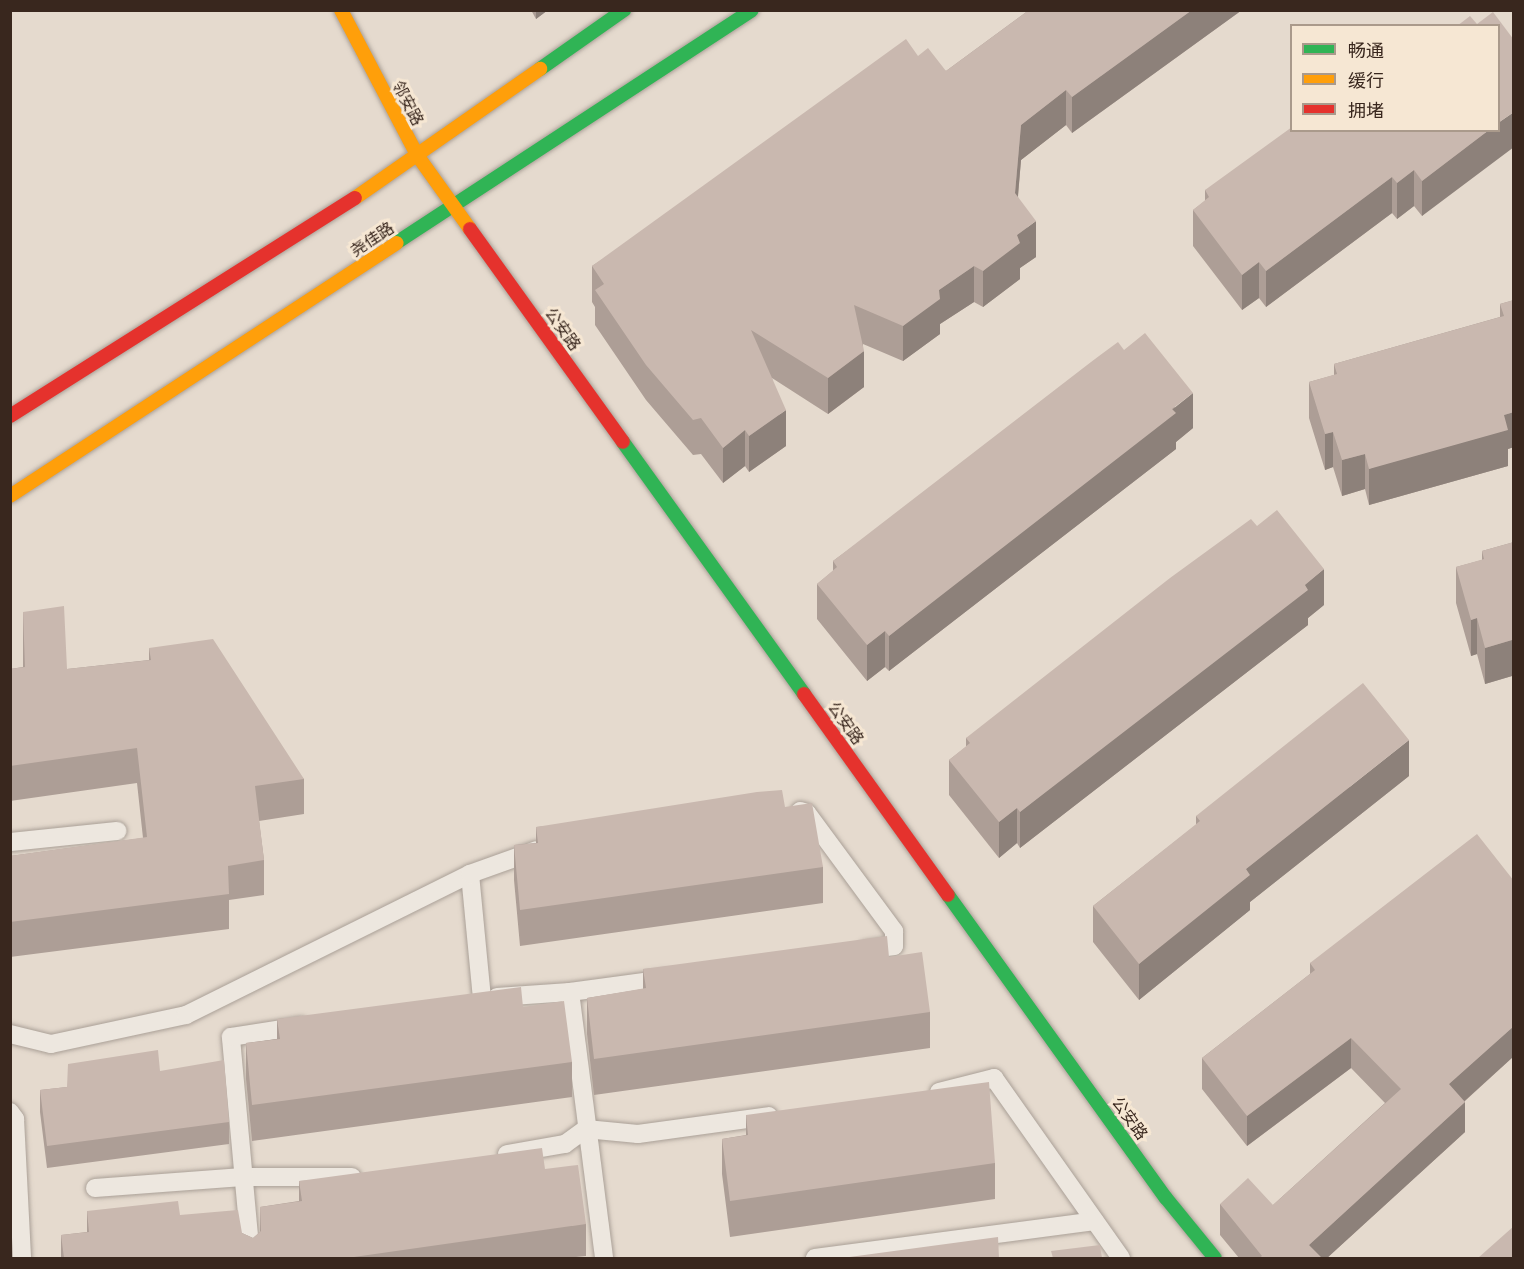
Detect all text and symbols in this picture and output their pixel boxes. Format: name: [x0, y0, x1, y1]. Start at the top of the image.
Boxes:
legend: [1290, 24, 1500, 132]
text: 畅通: [1348, 38, 1384, 62]
text: 缓行: [1348, 68, 1384, 92]
street label: 邻安路: [388, 77, 428, 129]
text: 拥堵: [1348, 98, 1384, 122]
street label: 尧佳路: [347, 218, 397, 260]
street label: 公安路: [541, 304, 585, 354]
street label: 公安路: [824, 698, 868, 748]
street label: 公安路: [1108, 1093, 1152, 1143]

